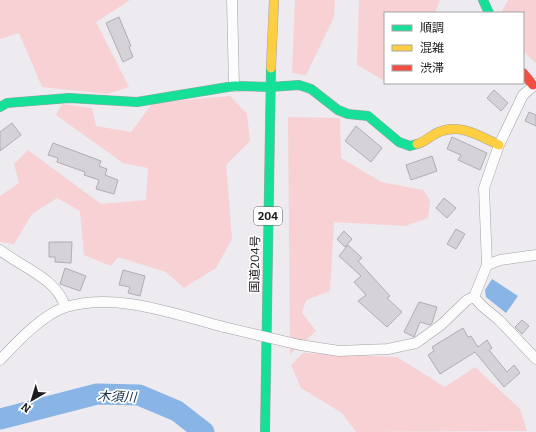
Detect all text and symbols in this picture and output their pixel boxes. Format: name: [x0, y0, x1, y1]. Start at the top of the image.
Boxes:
legend: [384, 12, 524, 84]
text: 順調: [420, 21, 444, 35]
text: 混雑: [420, 41, 444, 55]
text: 渋滞: [420, 61, 444, 75]
road number: 204: [254, 207, 282, 225]
street label: 国道204号: [248, 235, 262, 293]
north arrow: [12, 380, 52, 420]
water label: 木須川: [97, 388, 139, 405]
text: N: [18, 399, 34, 415]

